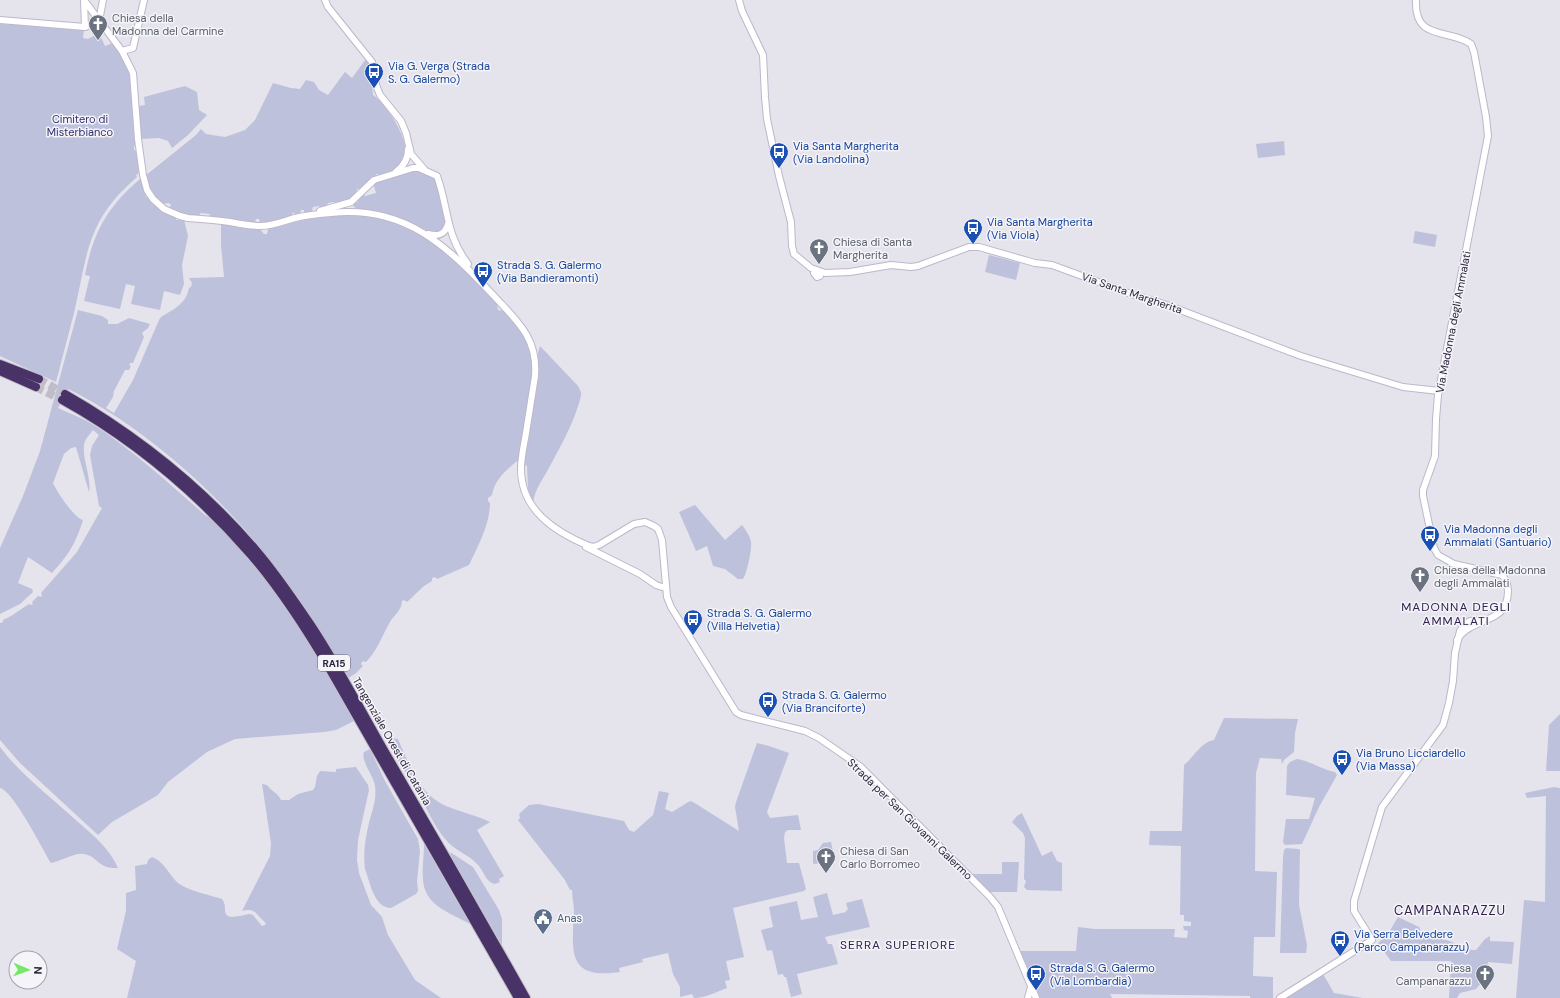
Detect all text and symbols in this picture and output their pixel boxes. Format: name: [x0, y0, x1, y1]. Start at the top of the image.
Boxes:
place label: Chiesa della Madonna del Carmine: [112, 11, 224, 38]
church icon: Chiesa della Madonna del Carmine: [87, 13, 109, 41]
place label: Via G. Verga (Strada S. G. Galermo): [388, 59, 490, 86]
bus stop icon: Via G. Verga (Strada S. G. Galermo): [363, 61, 385, 89]
park label: Cimitero di Misterbianco: [47, 112, 113, 139]
place label: Via Santa Margherita (Via Landolina): [793, 139, 899, 166]
bus stop icon: Via Santa Margherita (Via Landolina): [768, 141, 790, 169]
place label: Via Santa Margherita (Via Viola): [987, 215, 1093, 242]
bus stop icon: Via Santa Margherita (Via Viola): [962, 217, 984, 245]
place label: Chiesa di Santa Margherita: [833, 235, 912, 262]
church icon: Chiesa di Santa Margherita: [808, 237, 830, 265]
street label: Via Madonna degli Ammalati: [1432, 250, 1474, 394]
place label: Strada S. G. Galermo (Via Bandieramonti): [497, 258, 602, 285]
bus stop icon: Strada S. G. Galermo (Via Bandieramonti): [472, 260, 494, 288]
street label: Via Santa Margherita: [1080, 269, 1184, 317]
place label: Via Madonna degli Ammalati (Santuario): [1444, 522, 1551, 549]
bus stop icon: Via Madonna degli Ammalati (Santuario): [1419, 524, 1441, 552]
place label: Chiesa della Madonna degli Ammalati: [1434, 563, 1546, 590]
church icon: Chiesa della Madonna degli Ammalati: [1409, 565, 1431, 593]
district label: MADONNA DEGLI AMMALATI: [1401, 599, 1511, 629]
place label: Strada S. G. Galermo (Villa Helvetia): [707, 606, 812, 633]
bus stop icon: Strada S. G. Galermo (Villa Helvetia): [682, 608, 704, 636]
road number: RA15: [318, 655, 350, 671]
street label: Tangenziale Ovest di Catania: [350, 674, 434, 808]
place label: Strada S. G. Galermo (Via Branciforte): [782, 688, 887, 715]
bus stop icon: Strada S. G. Galermo (Via Branciforte): [757, 690, 779, 718]
place label: Via Bruno Licciardello (Via Massa): [1356, 746, 1466, 773]
bus stop icon: Via Bruno Licciardello (Via Massa): [1331, 748, 1353, 776]
street label: Strada per San Giovanni Galermo: [844, 755, 976, 883]
place label: Chiesa di San Carlo Borromeo: [840, 844, 920, 871]
church icon: Chiesa di San Carlo Borromeo: [815, 846, 837, 874]
district label: CAMPANARAZZU: [1394, 902, 1506, 919]
public building icon: Anas: [532, 907, 554, 935]
place label: Anas: [557, 911, 582, 925]
place label: Via Serra Belvedere (Parco Campanarazzu): [1354, 927, 1469, 954]
bus stop icon: Via Serra Belvedere (Parco Campanarazzu): [1329, 929, 1351, 957]
district label: SERRA SUPERIORE: [840, 937, 956, 953]
north arrow: [8, 950, 48, 990]
place label: Strada S. G. Galermo (Via Lombardia): [1050, 961, 1155, 988]
place label: Chiesa Campanarazzu: [1396, 961, 1471, 988]
bus stop icon: Strada S. G. Galermo (Via Lombardia): [1025, 963, 1047, 991]
church icon: Chiesa Campanarazzu: [1474, 963, 1496, 991]
text: N: [31, 966, 45, 975]

